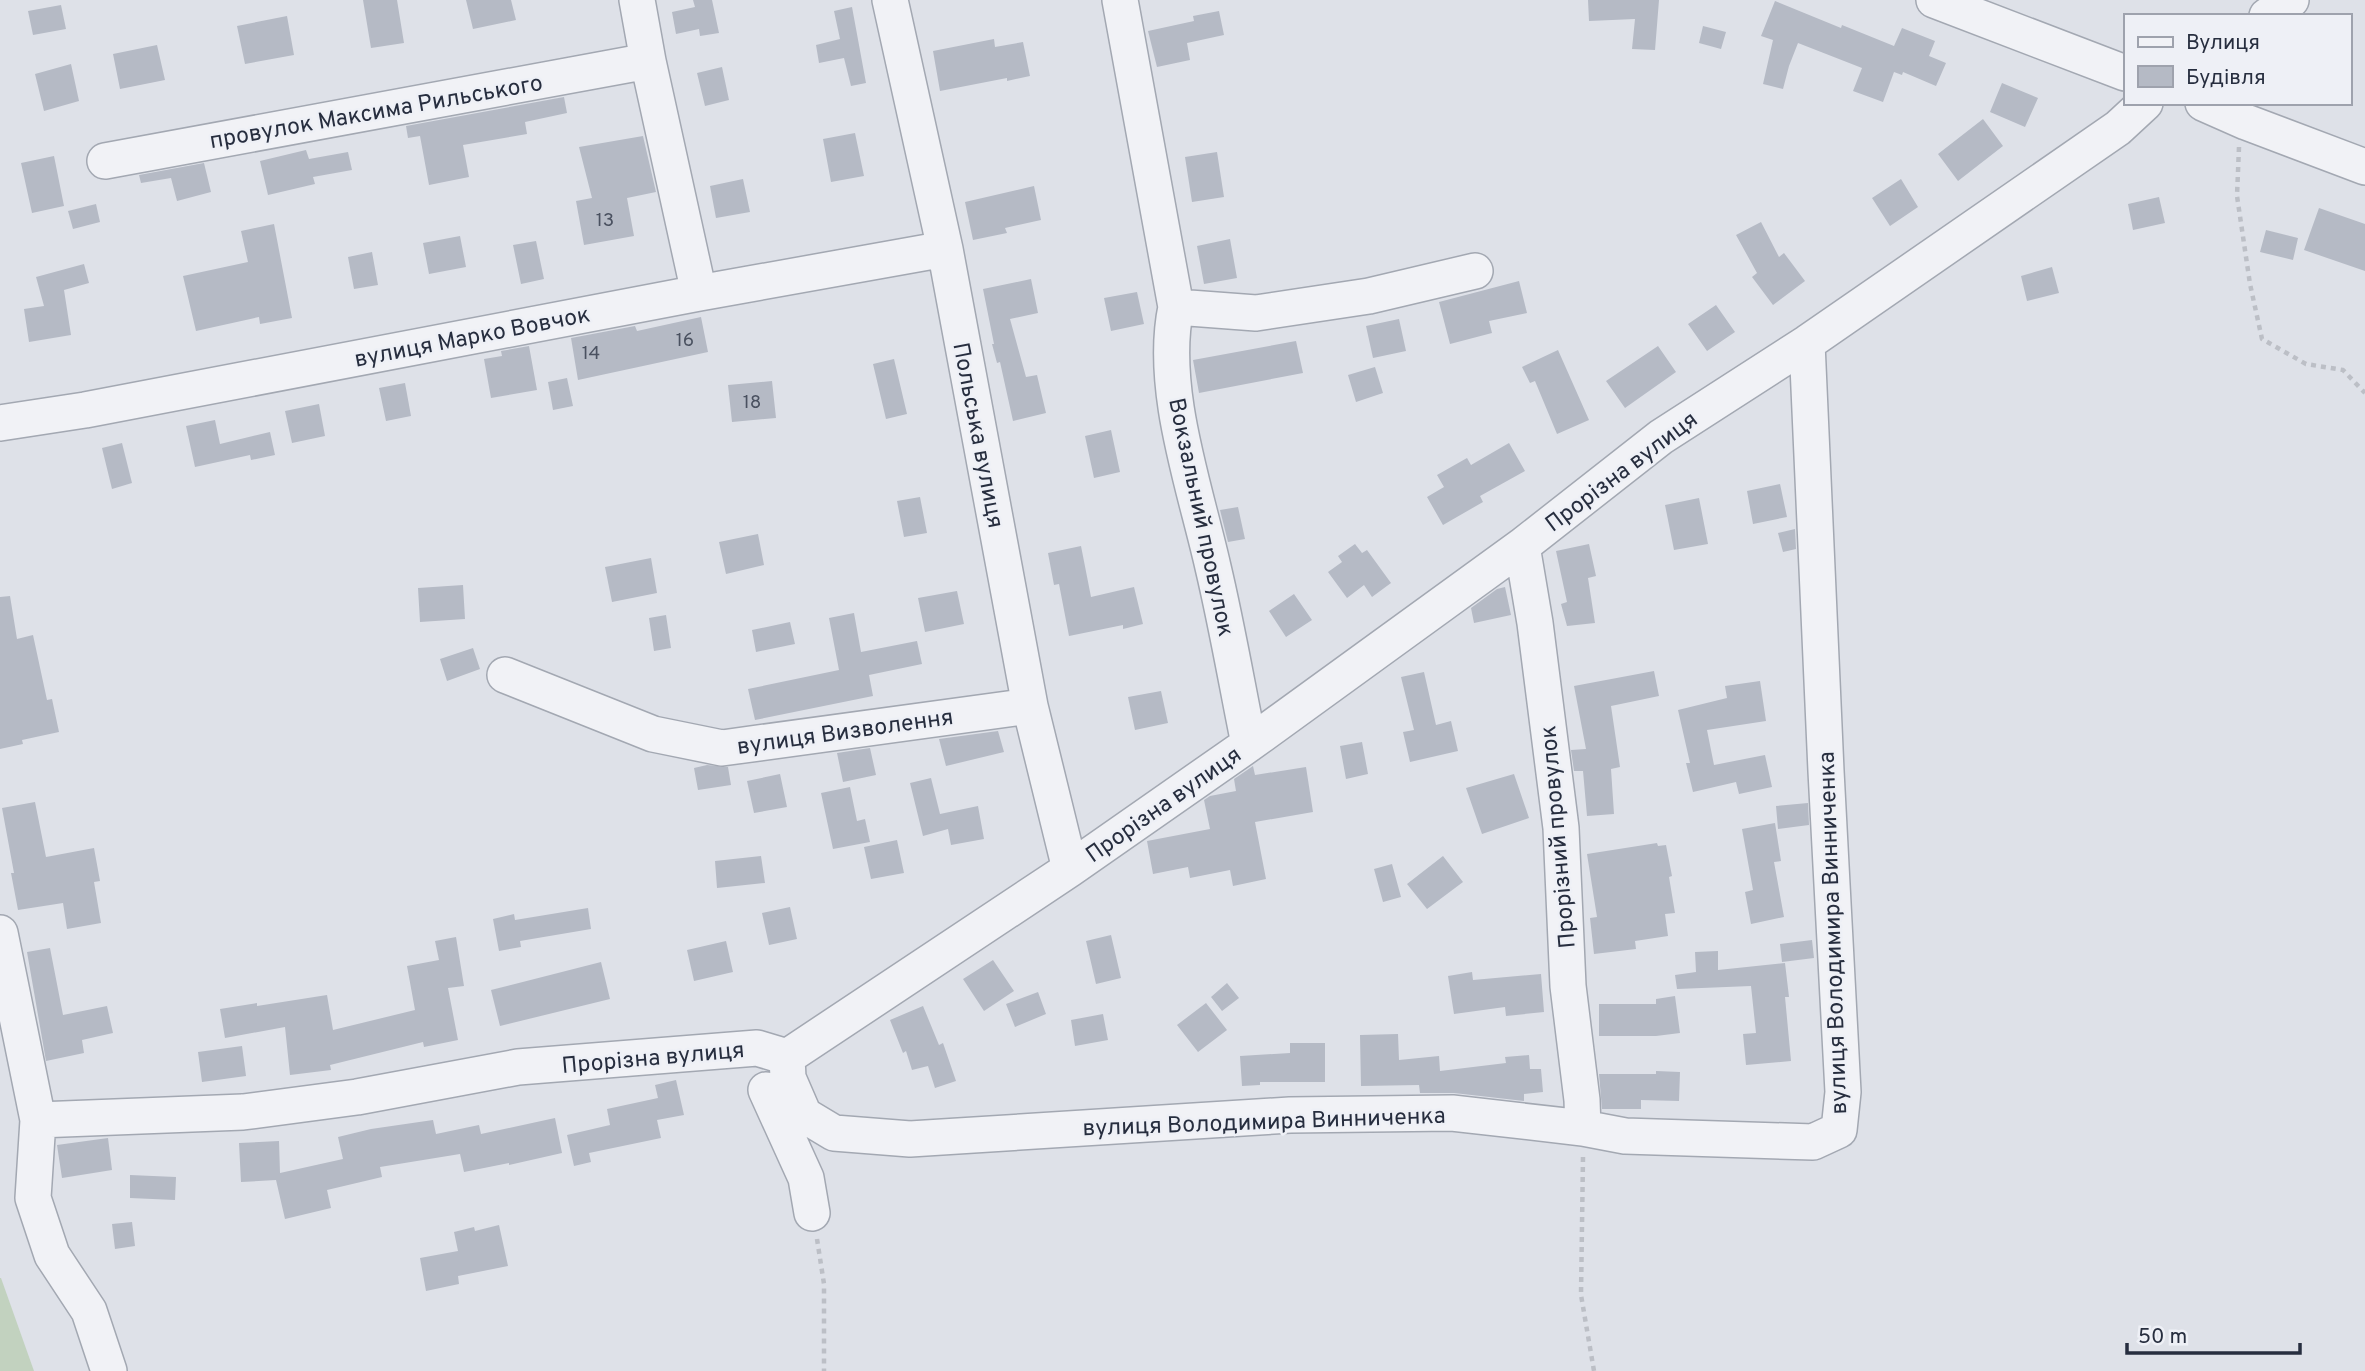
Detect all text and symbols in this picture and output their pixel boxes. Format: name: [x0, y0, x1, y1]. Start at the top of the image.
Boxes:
legend: [2124, 14, 2351, 105]
text: Вулиця: [2186, 30, 2260, 57]
text: Будівля: [2186, 65, 2266, 92]
street label: провулок Максима Рильського: [208, 70, 545, 157]
house number: 13: [596, 209, 614, 233]
street label: вулиця Марко Вовчок: [352, 301, 593, 376]
house number: 16: [676, 329, 694, 353]
street label: Польська вулиця: [944, 340, 1009, 531]
house number: 14: [582, 342, 600, 366]
house number: 18: [743, 391, 761, 415]
street label: Вокзальний провулок: [1160, 396, 1239, 639]
street label: Прорізна вулиця: [1540, 406, 1705, 540]
street label: вулиця Визволення: [735, 704, 955, 763]
street label: Прорізний провулок: [1535, 724, 1584, 950]
street label: Прорізна вулиця: [1081, 742, 1248, 871]
street label: вулиця Володимира Винниченка: [1814, 751, 1855, 1115]
street label: Прорізна вулиця: [561, 1037, 746, 1082]
street label: вулиця Володимира Винниченка: [1082, 1103, 1446, 1144]
scale bar: [2127, 1312, 2300, 1356]
text: 50 m: [2138, 1324, 2187, 1351]

